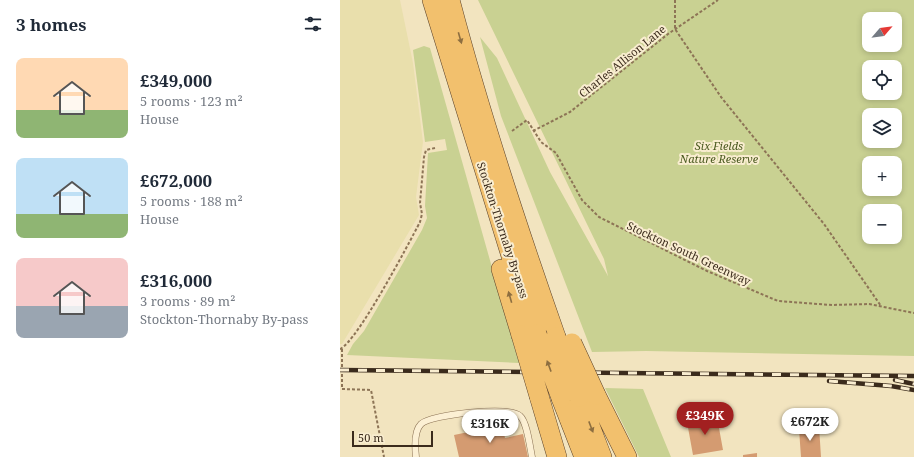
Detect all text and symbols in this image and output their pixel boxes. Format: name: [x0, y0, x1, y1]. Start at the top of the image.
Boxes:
north arrow: [862, 12, 902, 52]
map controls: [862, 12, 902, 244]
text: 3 homes: [16, 13, 86, 36]
icon: filters: [302, 13, 324, 35]
street label: Charles Allison Lane: [575, 21, 669, 101]
one-way arrow: [457, 32, 463, 44]
button: locate: [862, 60, 902, 100]
text: £349,000: [140, 69, 212, 92]
icon: home: [48, 74, 96, 122]
text: 5 rooms · 123 m²: [140, 92, 243, 110]
button: layers: [862, 108, 902, 148]
text: House: [140, 110, 179, 128]
park label: Six Fields Nature Reserve: [679, 138, 759, 166]
button: +: [862, 156, 902, 196]
street label: Stockton-Thornaby By-pass: [474, 160, 532, 300]
text: £672,000: [140, 169, 212, 192]
icon: home: [48, 174, 96, 222]
text: 5 rooms · 188 m²: [140, 192, 243, 210]
button: −: [862, 204, 902, 244]
text: House: [140, 210, 179, 228]
street label: Stockton South Greenway: [625, 218, 754, 289]
text: £316,000: [140, 269, 212, 292]
icon: home: [48, 274, 96, 322]
one-way arrow: [507, 291, 513, 303]
text: 3 rooms · 89 m²: [140, 292, 235, 310]
text: Stockton-Thornaby By-pass: [140, 310, 308, 328]
one-way arrow: [546, 360, 552, 372]
pin: £349K: [677, 402, 733, 436]
text: £349K: [686, 406, 724, 424]
pin: £672K: [782, 408, 838, 442]
pin: £316K: [462, 410, 518, 444]
text: £672K: [791, 412, 829, 430]
text: £316K: [471, 414, 509, 432]
one-way arrow: [588, 422, 594, 434]
scale bar: [352, 429, 433, 448]
text: 50 m: [358, 430, 384, 445]

